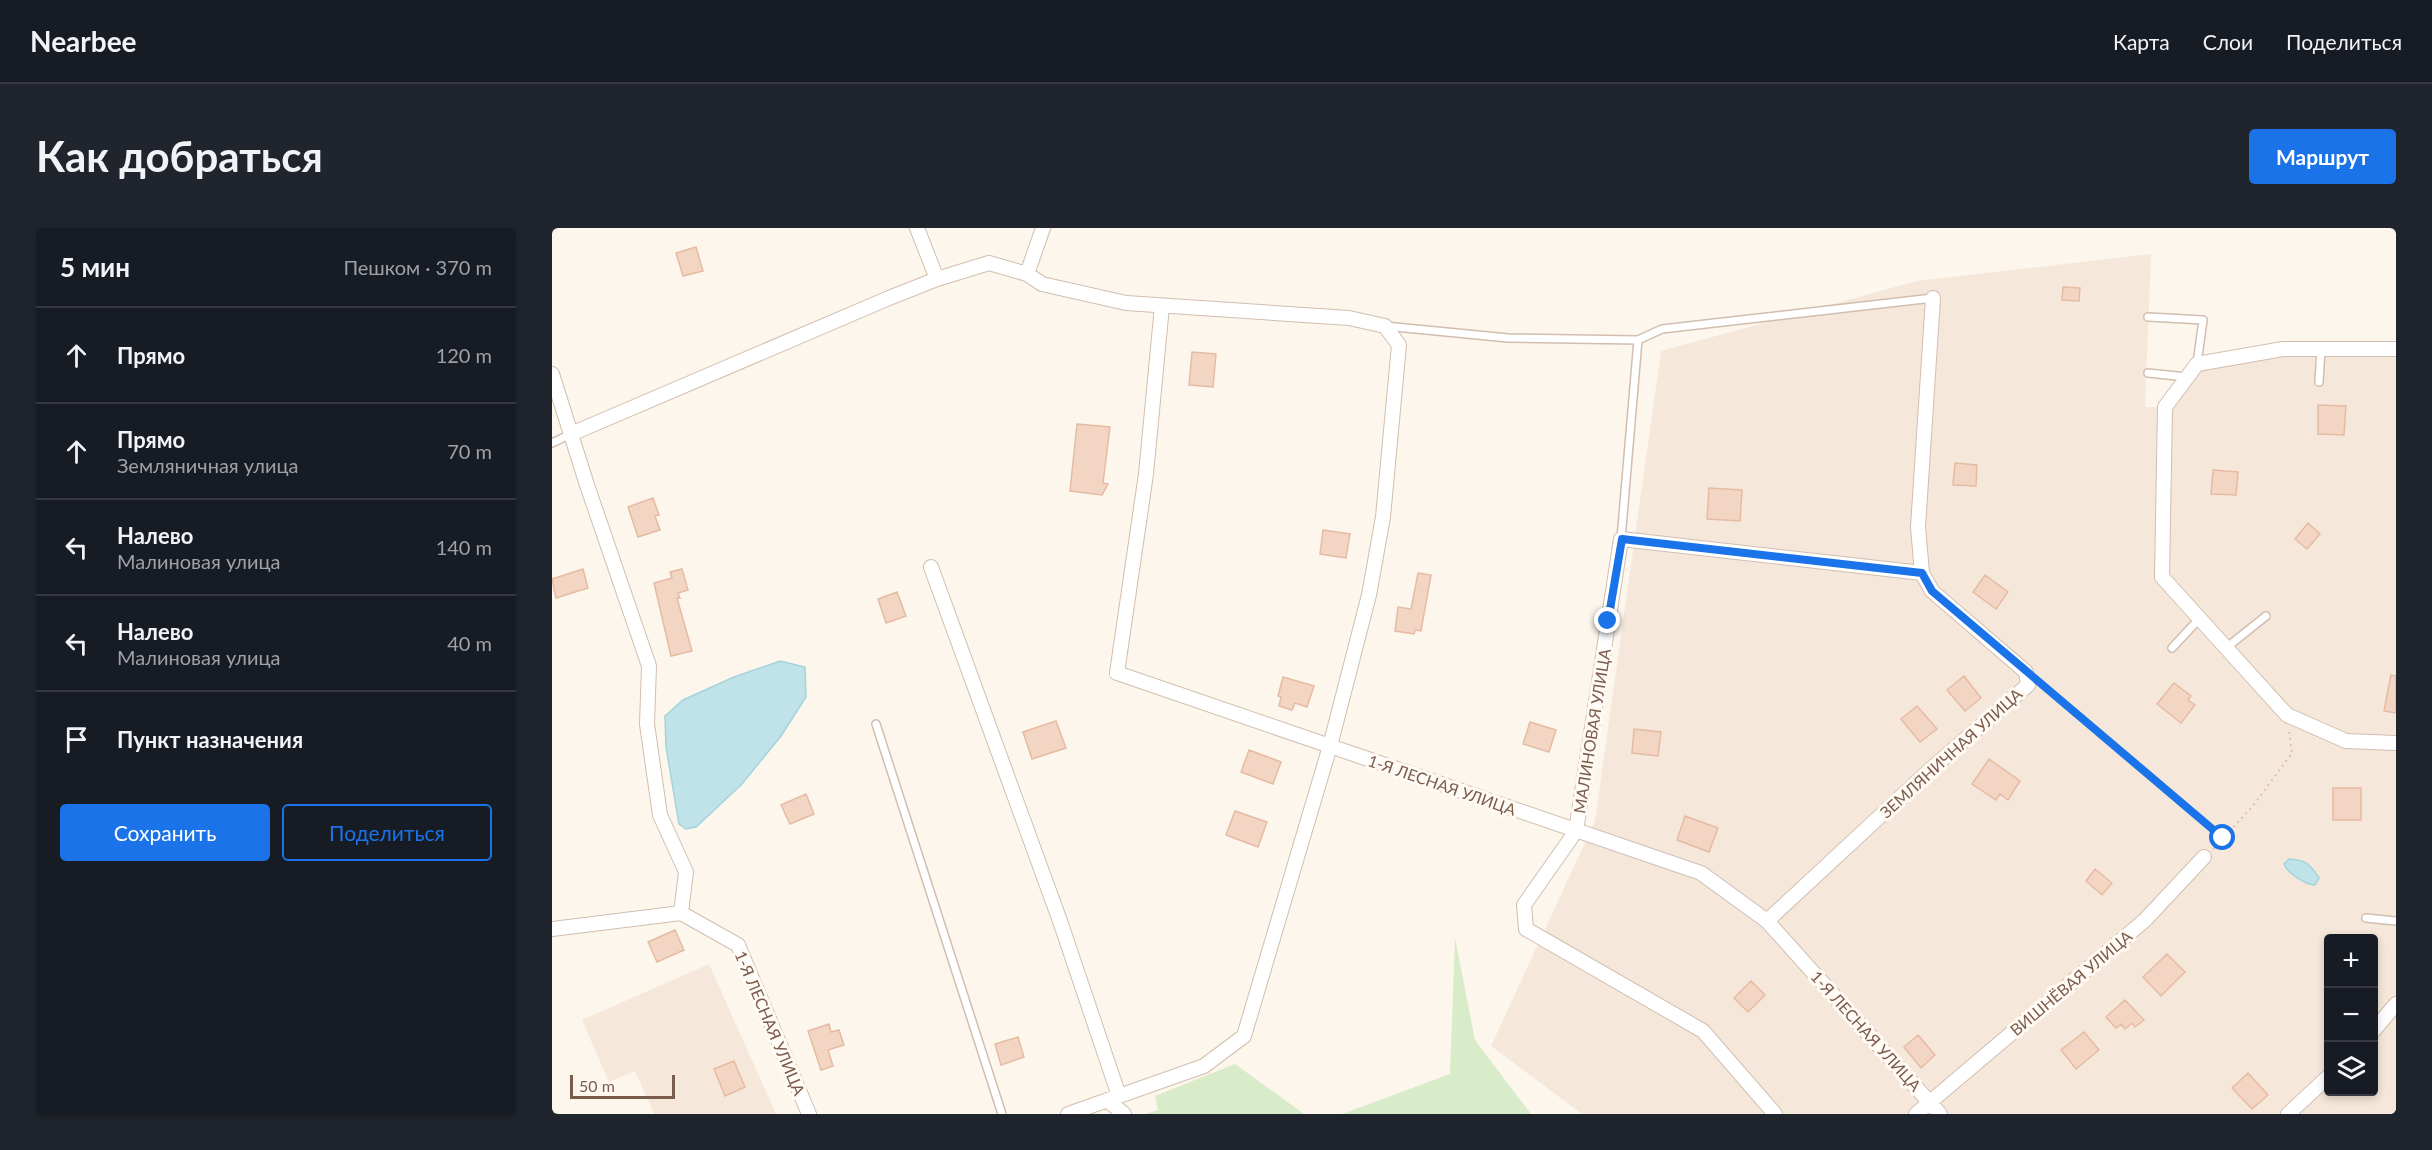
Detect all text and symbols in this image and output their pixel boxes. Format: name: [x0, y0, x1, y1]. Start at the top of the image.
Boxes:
text: Nearbee: [30, 24, 137, 58]
text: Карта: [2113, 29, 2170, 54]
text: Слои: [2203, 29, 2253, 54]
text: Поделиться: [2286, 29, 2402, 54]
button: Маршрут: [2249, 129, 2396, 184]
text: Как добраться: [36, 131, 323, 181]
text: 5 мин: [60, 251, 130, 283]
text: Пешком · 370 m: [343, 255, 492, 279]
icon: ahead: [60, 339, 93, 372]
text: Прямо: [117, 342, 185, 369]
text: 120 m: [436, 343, 492, 367]
text: Прямо: [117, 426, 185, 453]
icon: ahead: [60, 435, 93, 468]
text: 70 m: [447, 439, 492, 463]
text: Земляничная улица: [117, 453, 298, 477]
text: Налево: [117, 522, 193, 549]
icon: left: [60, 531, 93, 564]
text: 140 m: [436, 535, 492, 559]
text: Малиновая улица: [117, 549, 281, 573]
route end: [1594, 607, 1620, 633]
text: Налево: [117, 618, 193, 645]
icon: left: [60, 627, 93, 660]
text: 40 m: [447, 631, 492, 655]
text: Малиновая улица: [117, 645, 281, 669]
street label: МАЛИНОВАЯ УЛИЦА: [1569, 647, 1614, 815]
street label: ЗЕМЛЯНИЧНАЯ УЛИЦА: [1876, 684, 2026, 821]
icon: arrive: [60, 723, 93, 756]
text: Пункт назначения: [117, 726, 303, 753]
street label: 1-Я ЛЕСНАЯ УЛИЦА: [1366, 750, 1519, 819]
button: Сохранить: [60, 804, 270, 861]
button: Поделиться: [282, 804, 492, 861]
route start: [2209, 824, 2235, 850]
street label: ВИШНЁВАЯ УЛИЦА: [2006, 926, 2136, 1039]
map controls: [2324, 934, 2378, 1096]
button: +: [2324, 934, 2378, 988]
street label: 1-Я ЛЕСНАЯ УЛИЦА: [731, 948, 810, 1098]
street label: 1-Я ЛЕСНАЯ УЛИЦА: [1807, 967, 1925, 1095]
button: −: [2324, 988, 2378, 1042]
button: layers: [2324, 1042, 2378, 1096]
scale bar: [570, 1072, 675, 1100]
text: 50 m: [579, 1076, 615, 1095]

